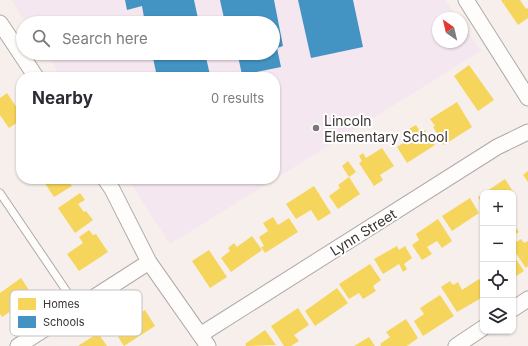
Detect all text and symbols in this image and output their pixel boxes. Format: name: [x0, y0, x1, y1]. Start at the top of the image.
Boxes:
north arrow: [432, 12, 468, 48]
search box: [16, 16, 280, 60]
icon: search: [30, 27, 52, 49]
text: Search here: [62, 29, 148, 48]
text: Nearby: [32, 88, 93, 108]
text: 0 results: [211, 90, 264, 106]
place label: Lincoln Elementary School: [324, 112, 448, 145]
marker: Lincoln Elementary School: [311, 123, 321, 133]
map controls: [480, 190, 516, 334]
button: +: [480, 190, 516, 226]
street label: Lynn Street: [327, 205, 400, 259]
button: −: [480, 226, 516, 262]
button: locate: [480, 262, 516, 298]
legend: [10, 290, 142, 336]
text: Homes: [43, 297, 80, 311]
button: layers: [480, 298, 516, 334]
text: Schools: [43, 315, 85, 329]

